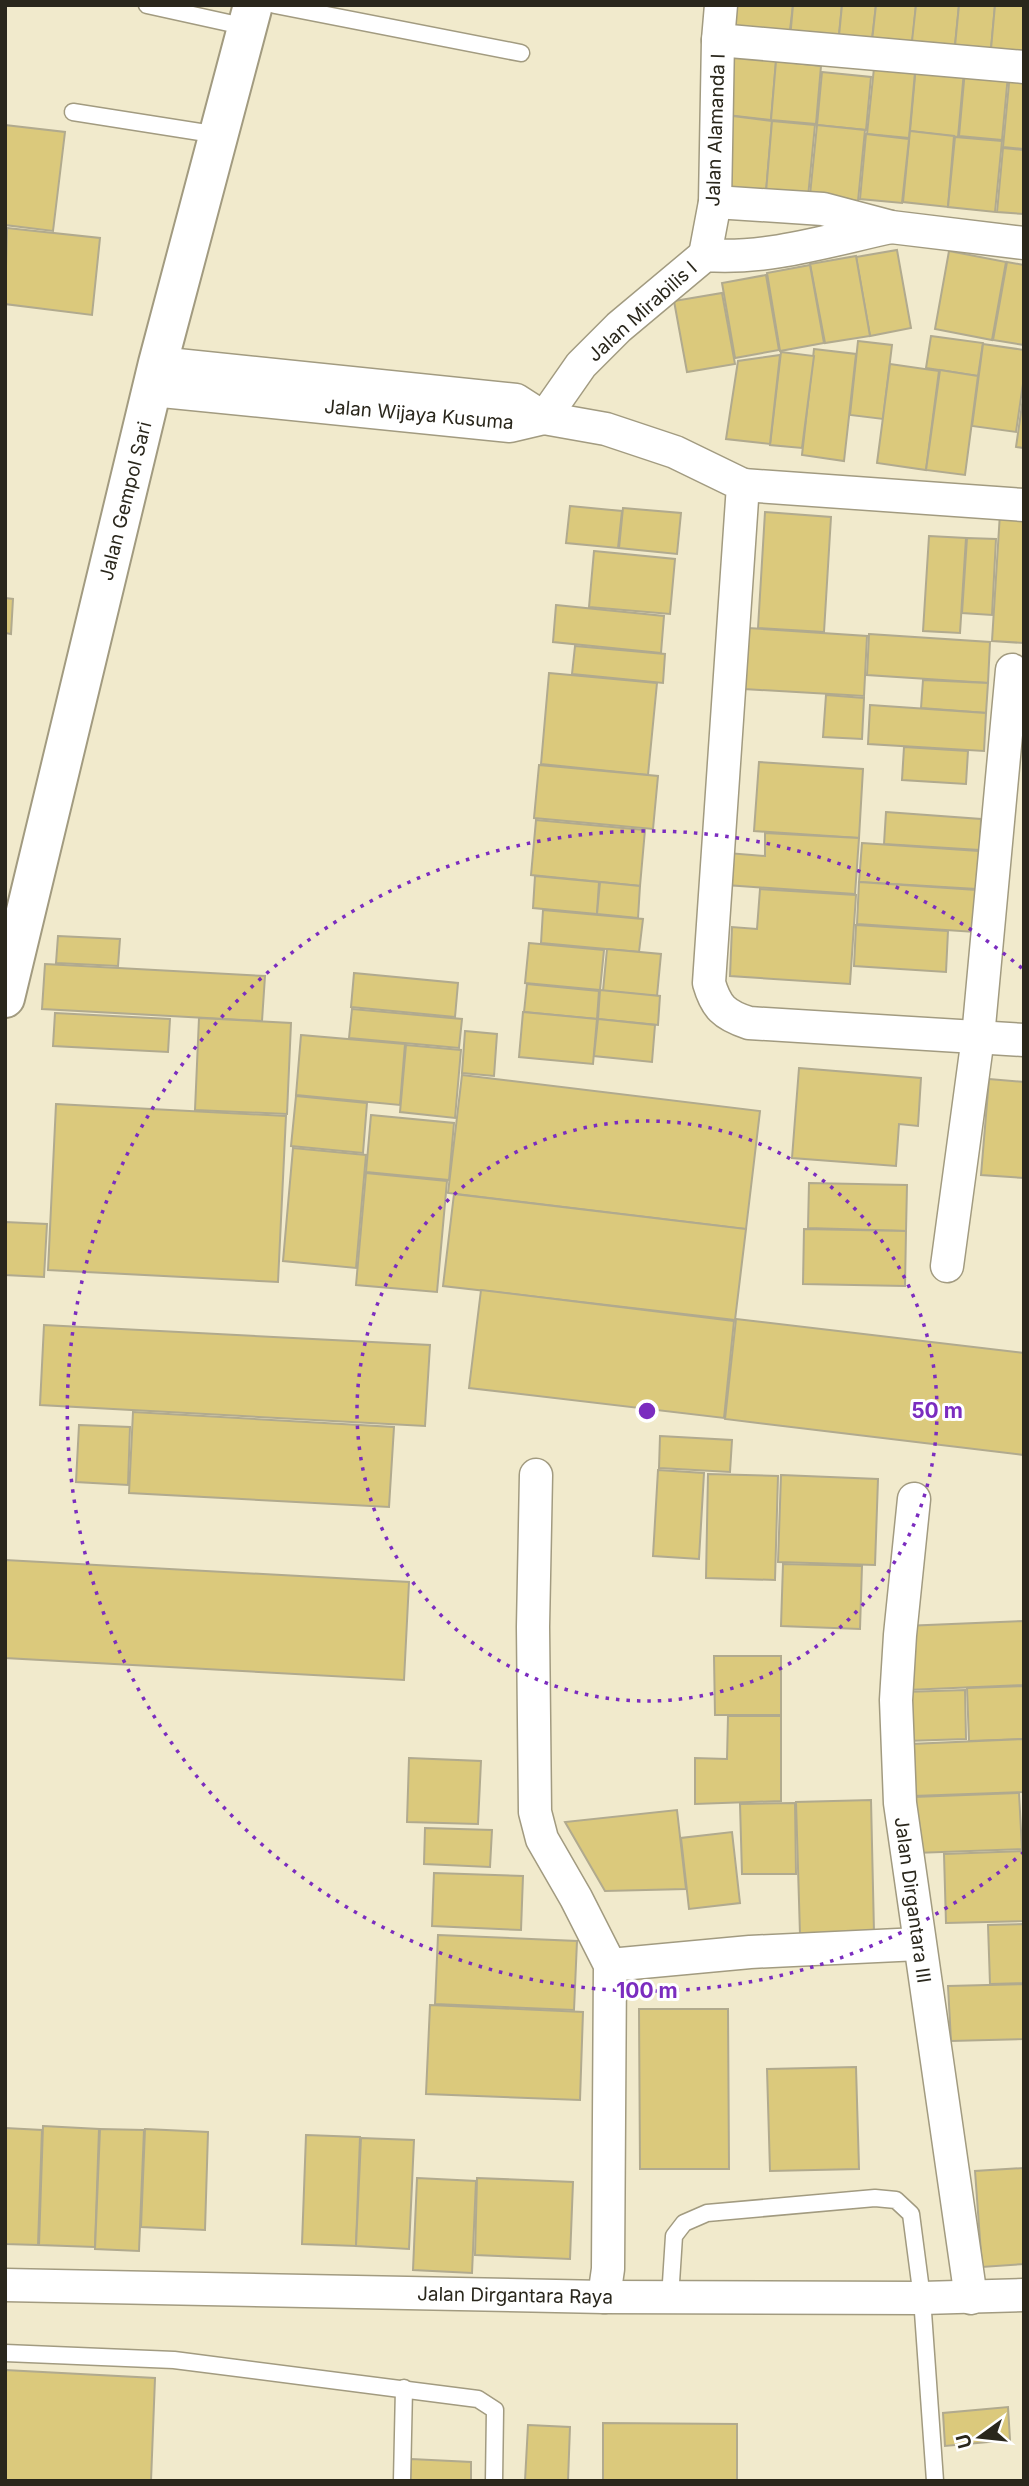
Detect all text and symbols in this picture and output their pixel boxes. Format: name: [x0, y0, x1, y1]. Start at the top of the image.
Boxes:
street label: Jalan Alamanda I: [701, 53, 730, 207]
street label: Jalan Mirabilis I: [583, 256, 702, 366]
street label: Jalan Wijaya Kusuma: [323, 395, 515, 434]
street label: Jalan Gempol Sari: [95, 419, 156, 583]
text: 50 m: [911, 1398, 963, 1423]
centre of rings: [635, 1399, 659, 1423]
street label: Jalan Dirgantara III: [889, 1816, 936, 1985]
text: 100 m: [616, 1978, 678, 2003]
street label: Jalan Dirgantara Raya: [417, 2282, 613, 2309]
north arrow: [945, 2402, 1015, 2472]
text: U: [951, 2432, 977, 2451]

